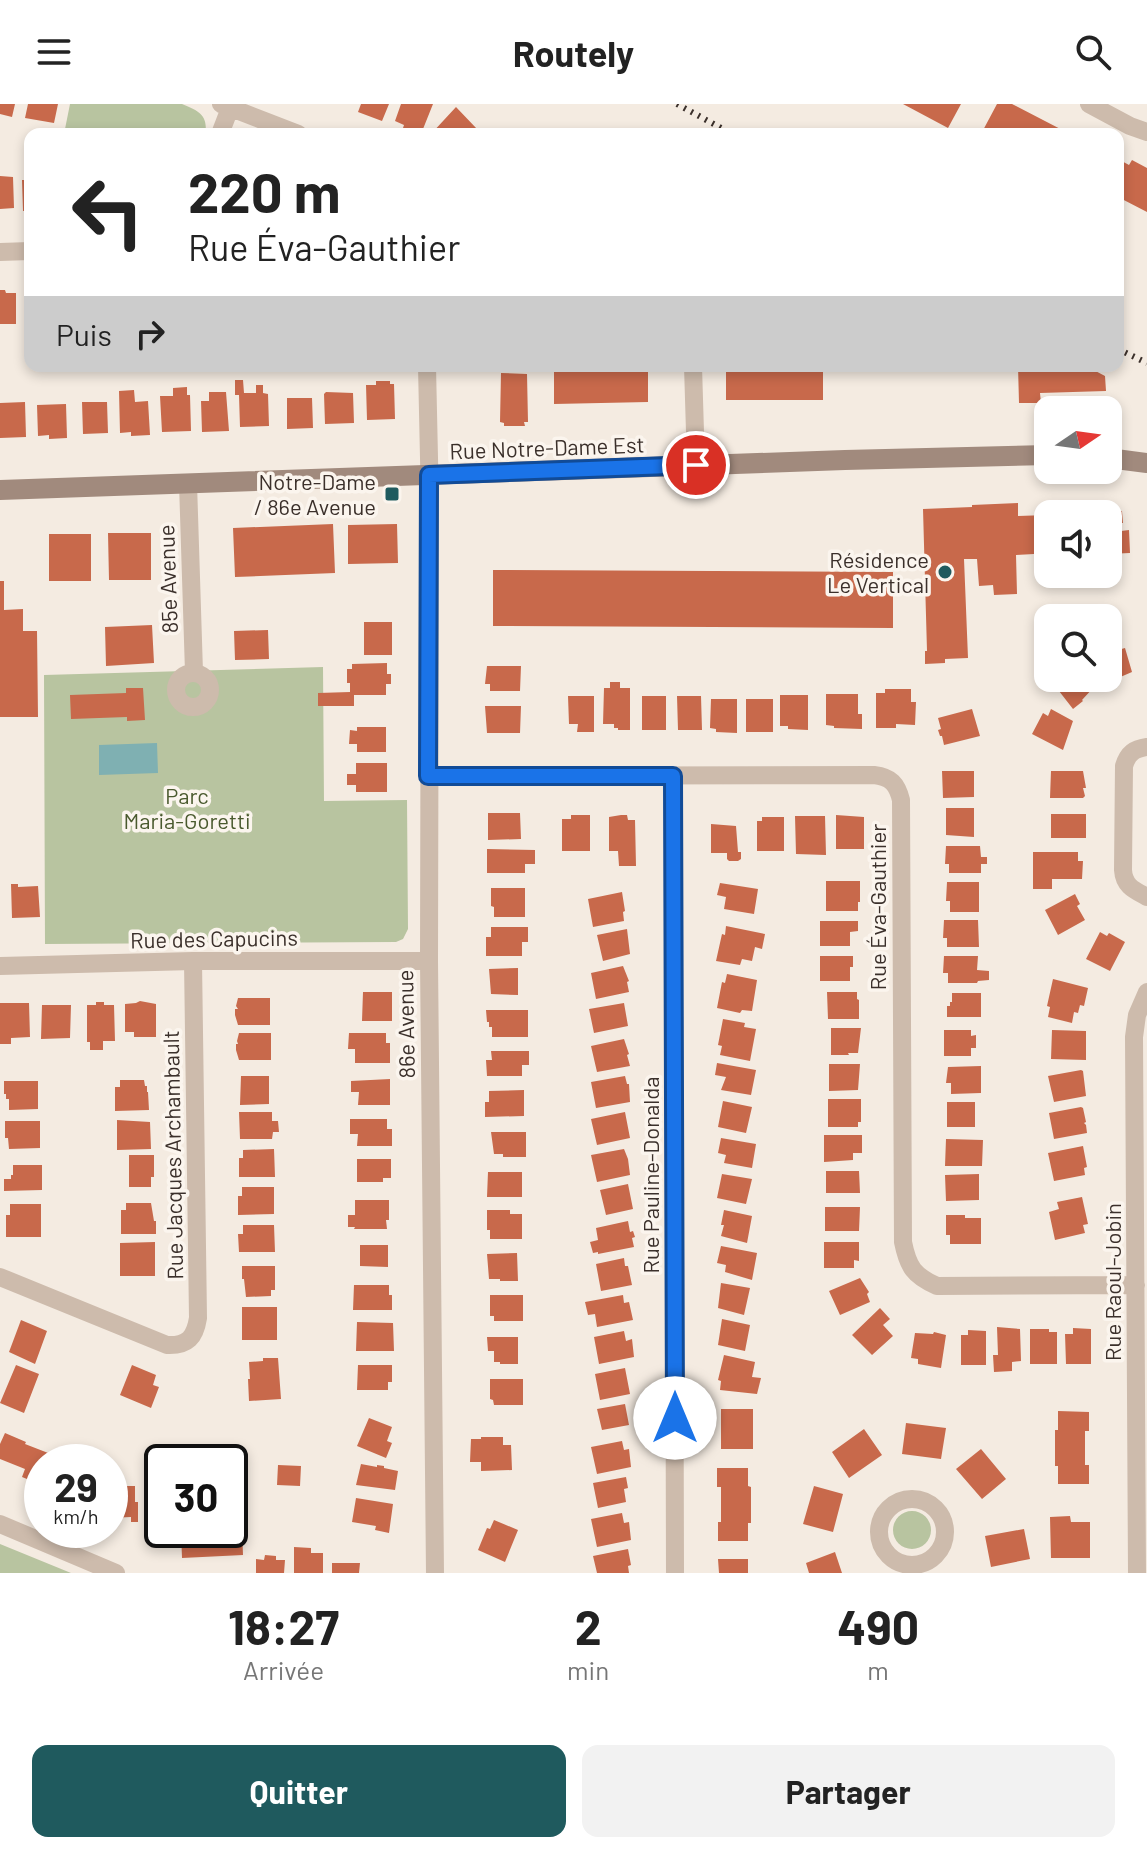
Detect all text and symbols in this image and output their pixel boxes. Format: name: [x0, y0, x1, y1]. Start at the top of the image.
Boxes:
icon: menu: [32, 30, 76, 74]
icon: search: [1071, 30, 1115, 74]
text: Routely: [513, 31, 634, 74]
text: 220 m: [188, 157, 341, 224]
icon: left: [56, 160, 160, 264]
text: Rue Éva-Gauthier: [188, 225, 460, 268]
icon: right: [128, 312, 172, 356]
text: Puis: [56, 316, 112, 352]
north arrow: [1034, 396, 1122, 484]
map controls: [1034, 396, 1122, 692]
street label: Rue Notre-Dame Est: [449, 431, 645, 463]
pin: [662, 431, 730, 499]
icon: arrive: [674, 443, 718, 487]
place label: Notre-Dame / 86e Avenue: [254, 468, 376, 519]
marker: Notre-Dame / 86e Avenue: [383, 485, 401, 503]
button: sound: [1034, 500, 1122, 588]
street label: 85e Avenue: [152, 524, 182, 634]
place label: Résidence Le Vertical: [827, 546, 929, 597]
marker: Résidence Le Vertical: [936, 563, 954, 581]
button: search: [1034, 604, 1122, 692]
park label: Parc Maria-Goretti: [123, 782, 251, 833]
street label: Rue Éva-Gauthier: [864, 824, 890, 990]
street label: Rue des Capucins: [130, 924, 298, 952]
street label: 86e Avenue: [391, 969, 419, 1079]
street label: Rue Jacques Archambault: [157, 1030, 187, 1280]
street label: Rue Pauline-Donalda: [637, 1076, 663, 1274]
street label: Rue Raoul-Jobin: [1099, 1203, 1125, 1361]
position arrow: [633, 1376, 717, 1460]
speed limit sign: 30: [144, 1444, 248, 1548]
text: 29: [54, 1462, 98, 1510]
text: km/h: [53, 1504, 99, 1528]
text: 18:27: [228, 1597, 339, 1655]
text: 2: [575, 1597, 602, 1655]
text: 490: [837, 1597, 919, 1655]
text: Arrivée: [243, 1654, 324, 1685]
text: min: [567, 1654, 609, 1685]
text: m: [867, 1654, 889, 1685]
button: Quitter: [32, 1745, 566, 1837]
button: Partager: [582, 1745, 1115, 1837]

